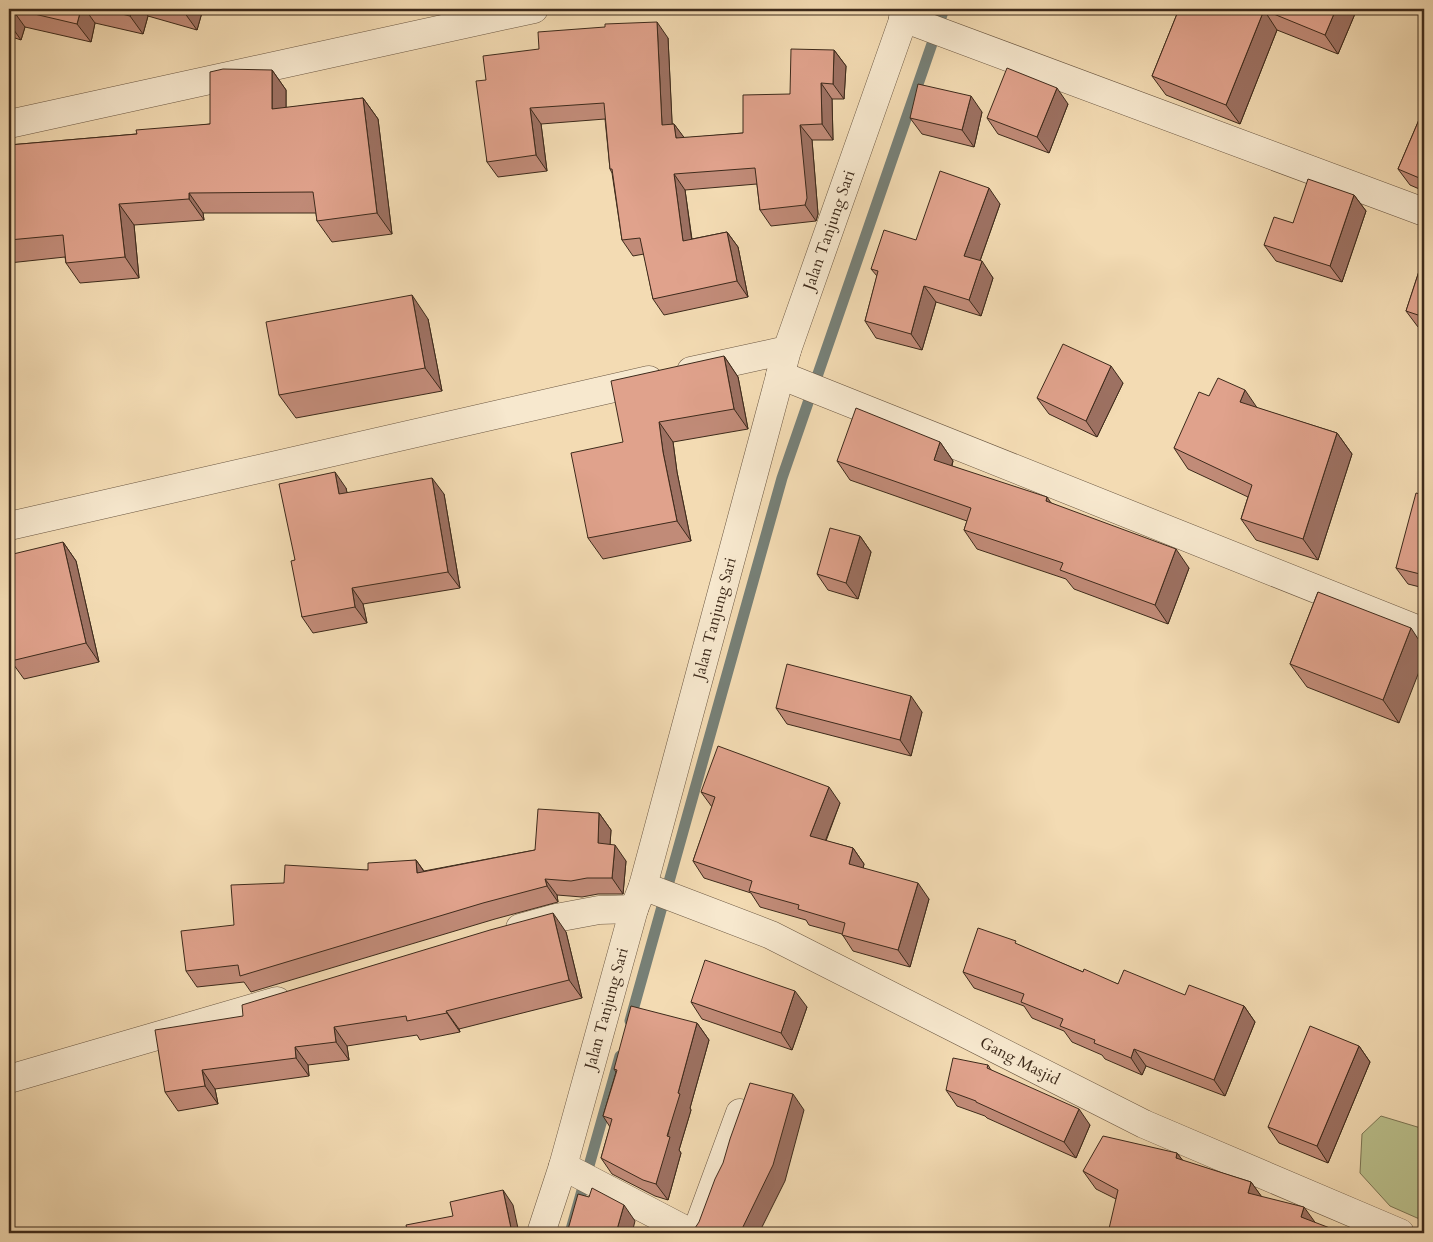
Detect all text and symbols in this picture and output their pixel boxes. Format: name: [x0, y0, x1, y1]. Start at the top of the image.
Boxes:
street label: Jalan Tanjung Sari: [797, 167, 861, 295]
street label: Jalan Tanjung Sari: [687, 554, 742, 684]
street label: Jalan Tanjung Sari: [579, 945, 634, 1074]
street label: Gang Masjid: [976, 1032, 1064, 1091]

